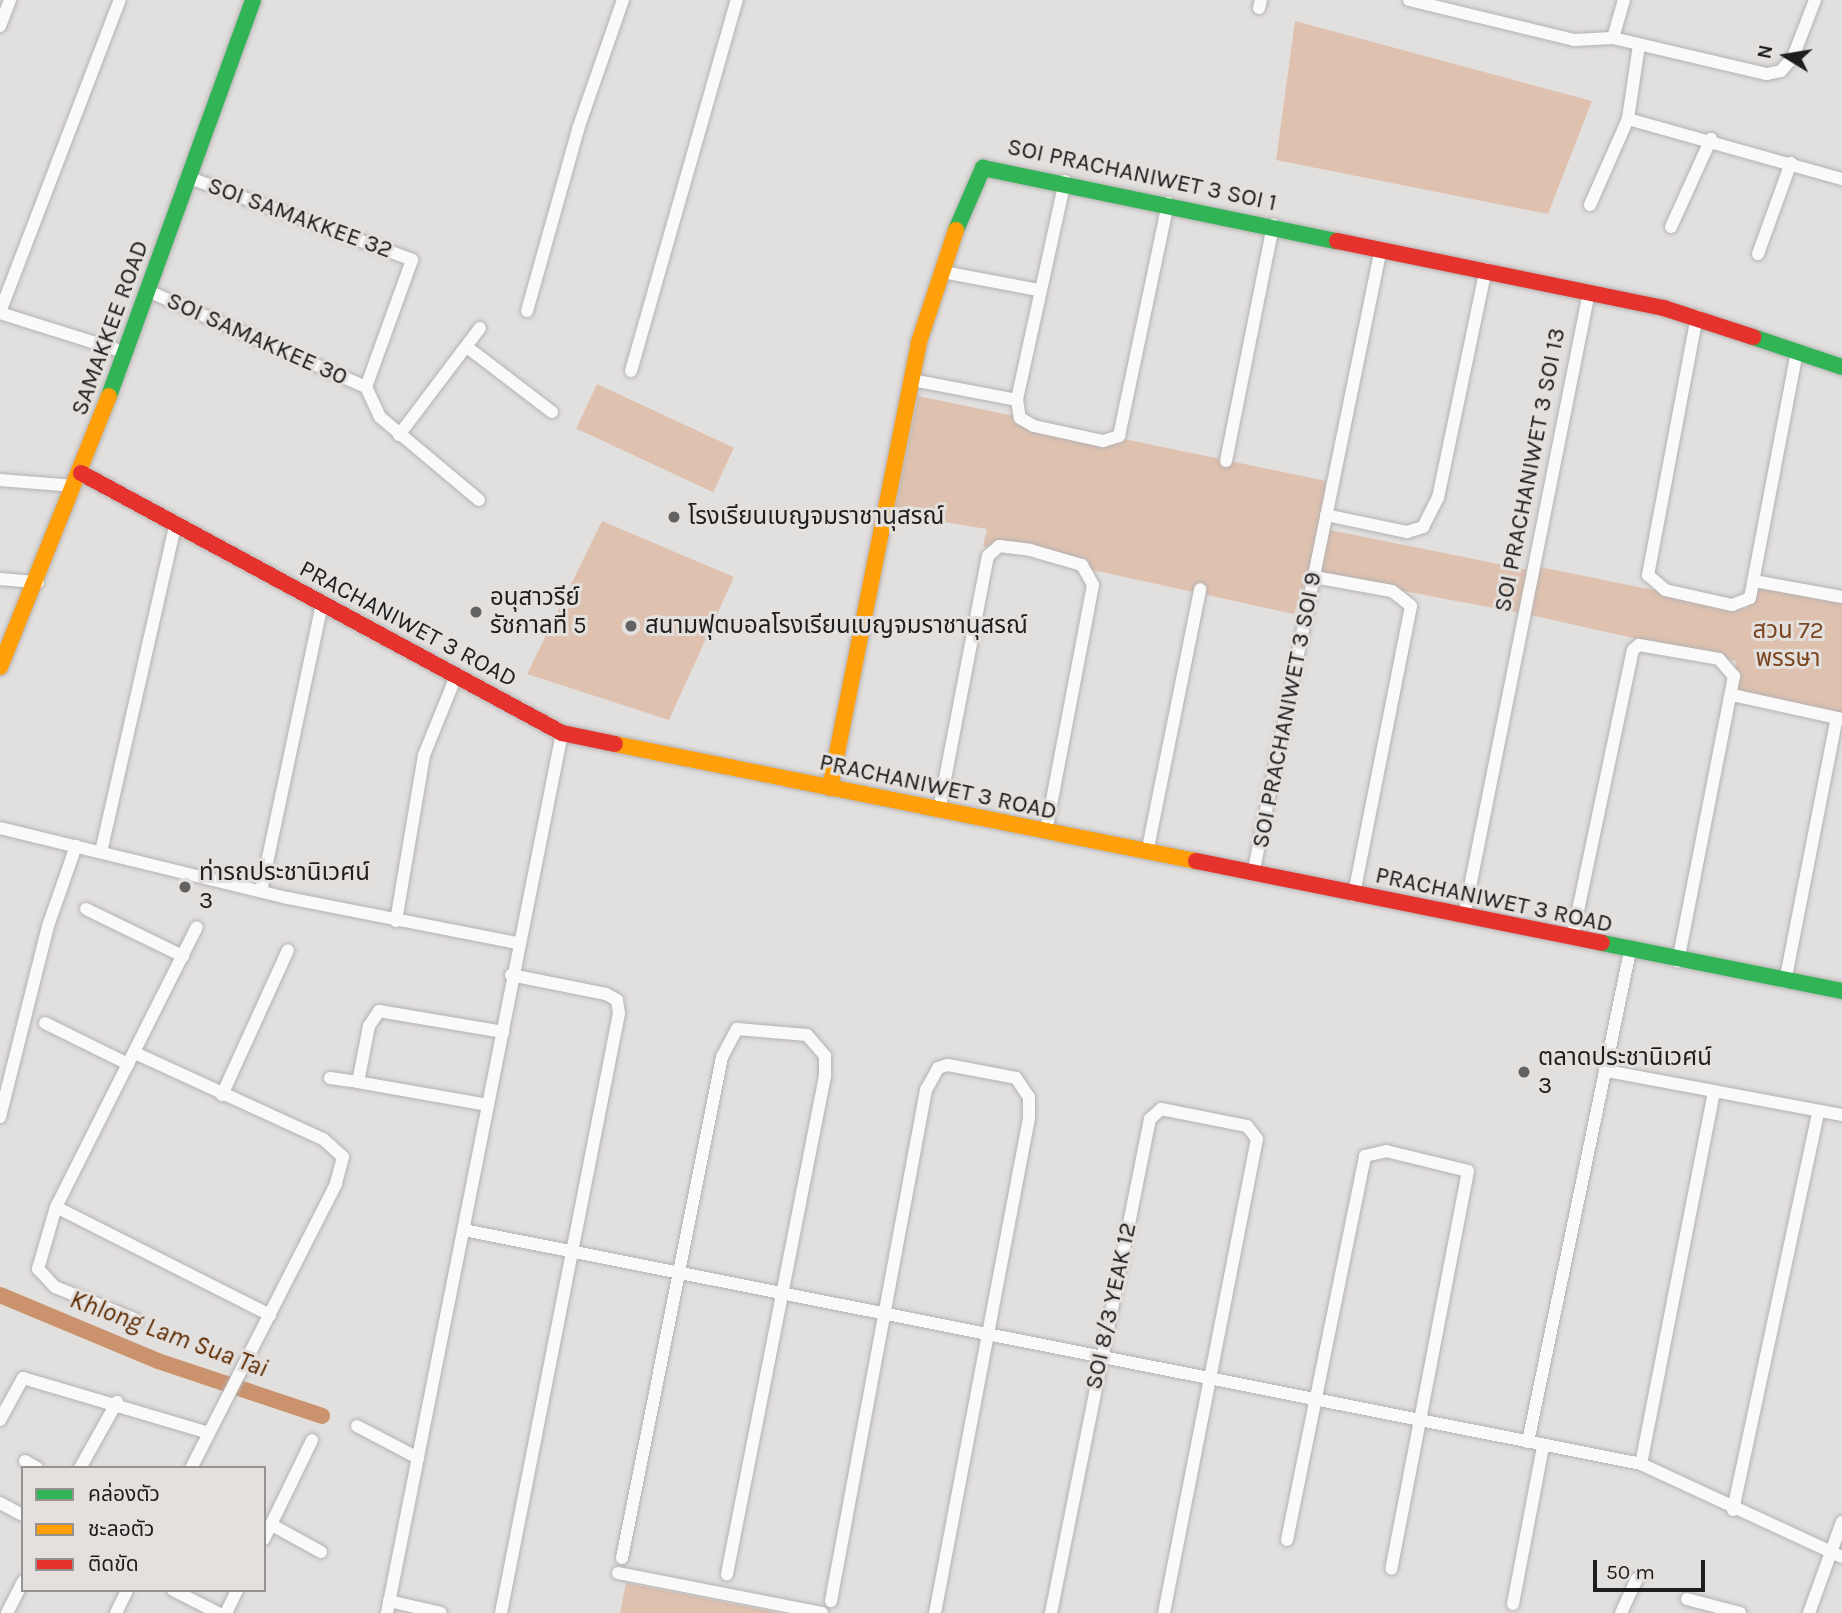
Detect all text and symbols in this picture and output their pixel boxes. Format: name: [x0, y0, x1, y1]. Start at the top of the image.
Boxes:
north arrow: [1751, 21, 1821, 91]
text: N: [1753, 43, 1777, 61]
street label: SOI PRACHANIWET 3 SOI 1: [1005, 132, 1279, 218]
street label: SOI SAMAKKEE 32: [204, 171, 396, 265]
street label: SAMAKKEE ROAD: [65, 237, 155, 419]
street label: SOI SAMAKKEE 30: [162, 286, 352, 392]
street label: SOI PRACHANIWET 3 SOI 13: [1488, 325, 1572, 615]
place label: โรงเรียนเบญจมราชานุสรณ์: [688, 503, 944, 531]
marker: โรงเรียนเบญจมราชานุสรณ์: [666, 509, 682, 525]
street label: PRACHANIWET 3 ROAD: [294, 555, 522, 693]
street label: SOI PRACHANIWET 3 SOI 9: [1246, 569, 1328, 851]
place label: อนุสาวรีย์ รัชกาลที่ 5: [490, 584, 587, 640]
marker: อนุสาวรีย์ รัชกาลที่ 5: [468, 604, 484, 620]
place label: สนามฟุตบอลโรงเรียนเบญจมราชานุสรณ์: [645, 612, 1028, 640]
park label: สวน 72 พรรษา: [1752, 617, 1824, 673]
marker: สนามฟุตบอลโรงเรียนเบญจมราชานุสรณ์: [623, 618, 639, 634]
street label: PRACHANIWET 3 ROAD: [817, 748, 1059, 826]
place label: ท่ารถประชานิเวศน์ 3: [199, 859, 370, 915]
street label: PRACHANIWET 3 ROAD: [1373, 861, 1615, 939]
marker: ท่ารถประชานิเวศน์ 3: [177, 879, 193, 895]
place label: ตลาดประชานิเวศน์ 3: [1538, 1044, 1712, 1100]
marker: ตลาดประชานิเวศน์ 3: [1516, 1064, 1532, 1080]
street label: SOI 8/3 YEAK 12: [1079, 1220, 1143, 1392]
water label: Khlong Lam Sua Tai: [66, 1284, 272, 1384]
legend: [21, 1466, 266, 1592]
text: คล่องตัว: [88, 1482, 160, 1506]
text: ชะลอตัว: [88, 1517, 154, 1541]
scale bar: [1597, 1546, 1709, 1590]
text: ติดขัด: [88, 1552, 139, 1576]
text: 50 m: [1606, 1560, 1655, 1584]

